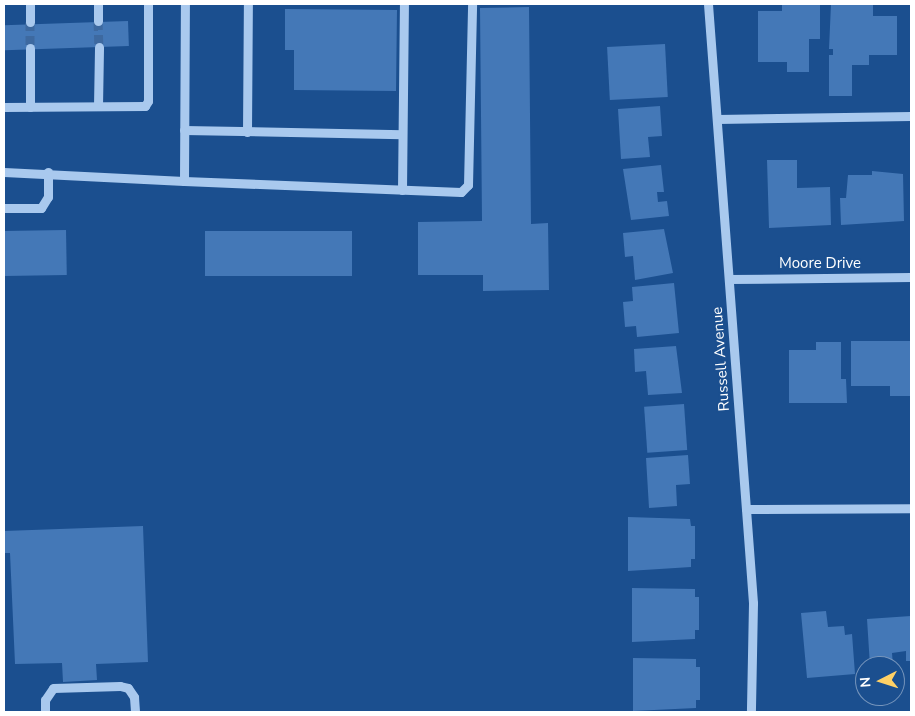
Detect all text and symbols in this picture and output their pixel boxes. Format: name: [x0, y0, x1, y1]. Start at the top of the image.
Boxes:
street label: Moore Drive: [779, 255, 861, 273]
street label: Russell Avenue: [708, 306, 734, 412]
north arrow: [855, 656, 905, 706]
text: N: [856, 676, 875, 688]

